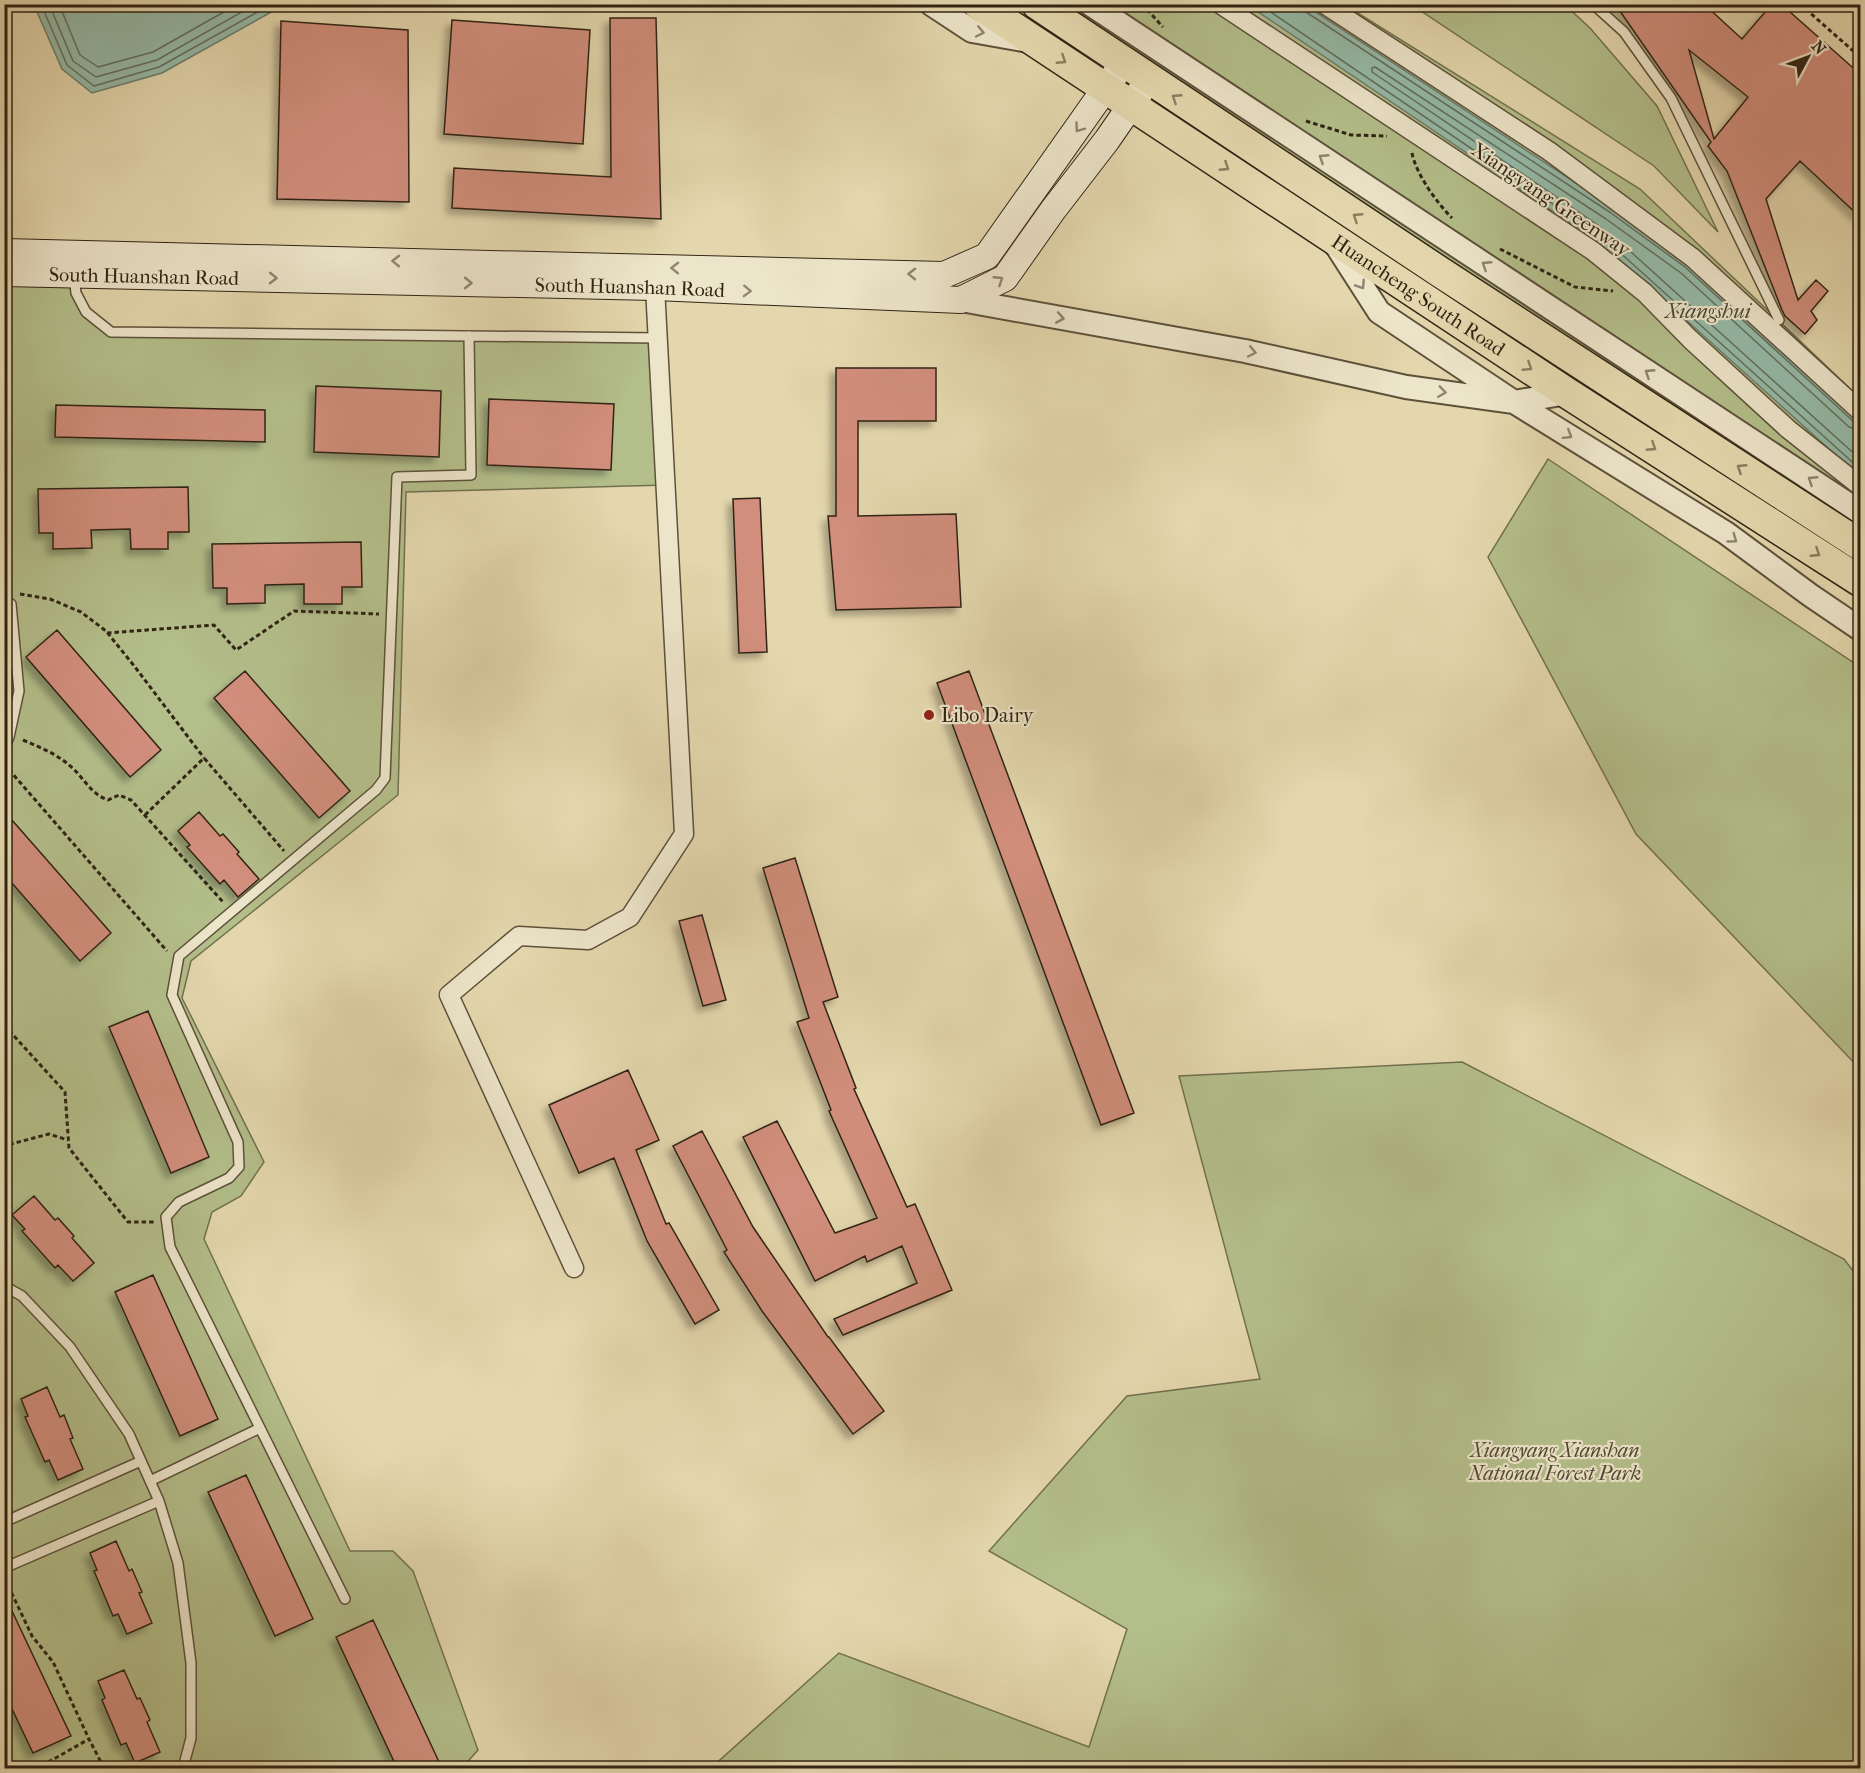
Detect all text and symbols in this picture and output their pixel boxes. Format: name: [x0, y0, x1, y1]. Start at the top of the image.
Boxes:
one-way arrow: [975, 25, 985, 38]
north arrow: [1778, 27, 1838, 87]
text: N: [1808, 37, 1831, 59]
one-way arrow: [1056, 52, 1066, 64]
one-way arrow: [1172, 94, 1183, 105]
one-way arrow: [1075, 121, 1086, 132]
street label: Xiangyang Greenway: [1467, 138, 1636, 262]
one-way arrow: [1319, 154, 1330, 165]
one-way arrow: [1218, 160, 1229, 171]
one-way arrow: [1352, 213, 1363, 224]
street label: Huancheng South Road: [1327, 230, 1510, 362]
one-way arrow: [391, 255, 400, 267]
one-way arrow: [1482, 261, 1492, 273]
one-way arrow: [670, 262, 679, 274]
street label: South Huanshan Road: [49, 263, 240, 290]
one-way arrow: [907, 268, 916, 280]
one-way arrow: [268, 272, 277, 285]
street label: South Huanshan Road: [534, 273, 727, 302]
one-way arrow: [993, 276, 1004, 287]
one-way arrow: [463, 277, 472, 289]
one-way arrow: [1354, 279, 1366, 289]
one-way arrow: [742, 284, 751, 297]
water label: Xiangshui: [1663, 299, 1753, 323]
one-way arrow: [1054, 311, 1064, 324]
one-way arrow: [1246, 345, 1256, 358]
one-way arrow: [1521, 360, 1532, 371]
one-way arrow: [1645, 368, 1655, 380]
one-way arrow: [1438, 385, 1447, 397]
one-way arrow: [1562, 428, 1572, 440]
one-way arrow: [1646, 440, 1656, 452]
one-way arrow: [1737, 463, 1747, 475]
one-way arrow: [1807, 476, 1818, 487]
one-way arrow: [1727, 531, 1738, 542]
one-way arrow: [1810, 545, 1820, 557]
place label: Libo Dairy: [941, 704, 1035, 727]
marker: Libo Dairy: [922, 708, 936, 722]
park label: Xiangyang Xianshan National Forest Park: [1468, 1439, 1641, 1485]

